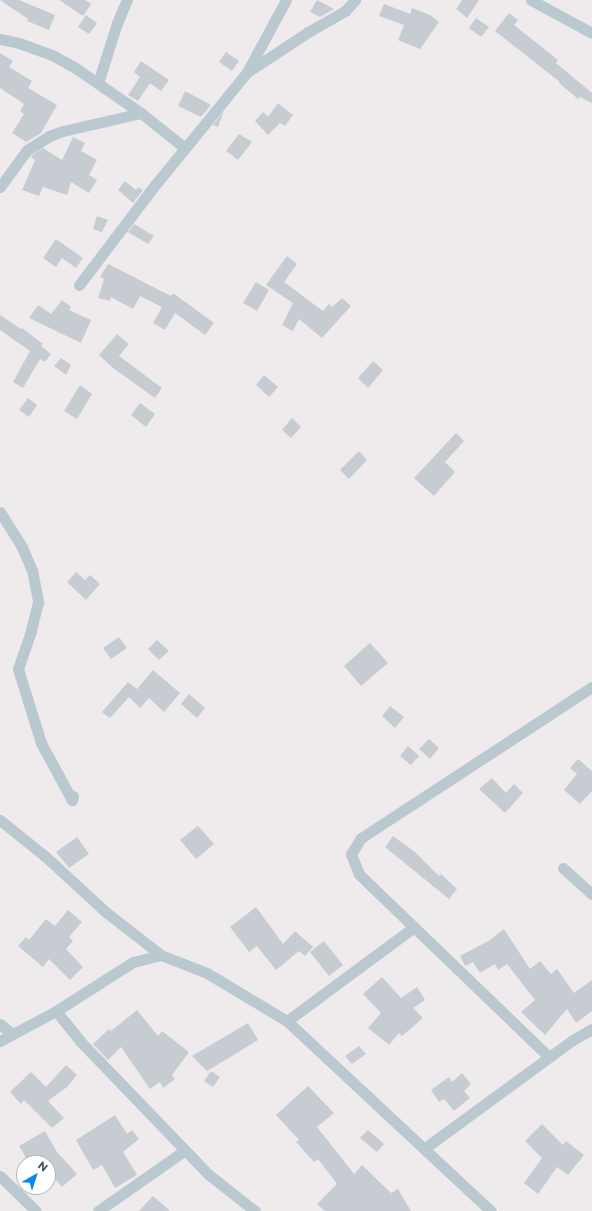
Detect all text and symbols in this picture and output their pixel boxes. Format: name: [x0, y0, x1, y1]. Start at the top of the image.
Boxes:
north arrow: [16, 1155, 56, 1195]
text: N: [35, 1158, 51, 1175]

